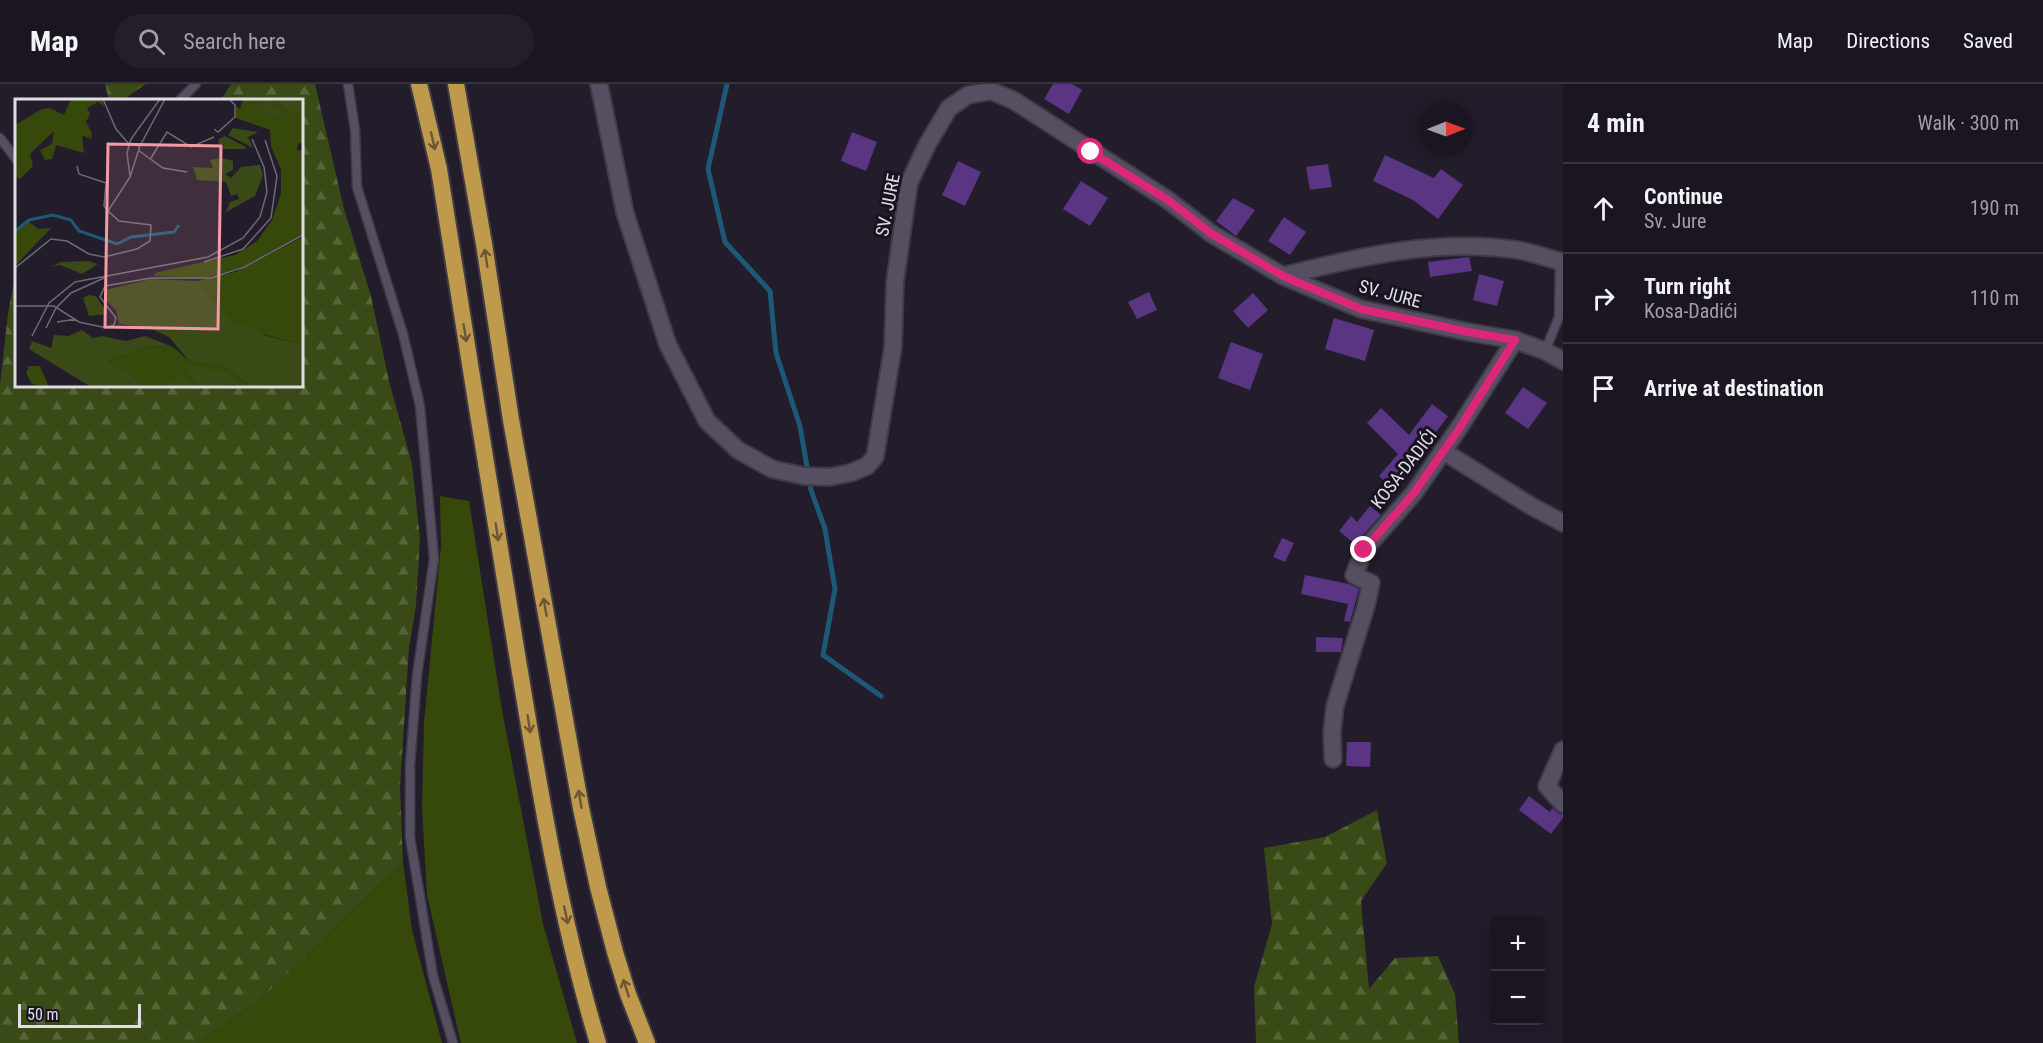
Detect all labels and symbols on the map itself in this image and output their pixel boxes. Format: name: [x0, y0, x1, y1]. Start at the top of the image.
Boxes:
inset map: [15, 99, 303, 387]
north arrow: [1419, 102, 1473, 156]
one-way arrow: [427, 131, 439, 150]
route start: [1077, 138, 1103, 164]
street label: SV. JURE: [871, 172, 904, 238]
one-way arrow: [481, 249, 492, 269]
street label: SV. JURE: [1357, 275, 1424, 312]
one-way arrow: [460, 323, 471, 342]
street label: KOSA-DADIĆI: [1366, 425, 1441, 512]
one-way arrow: [491, 521, 502, 541]
route end: [1350, 536, 1376, 562]
one-way arrow: [539, 598, 550, 618]
one-way arrow: [523, 714, 534, 733]
one-way arrow: [574, 790, 585, 809]
one-way arrow: [561, 905, 572, 925]
one-way arrow: [620, 979, 631, 998]
scale bar: [18, 1001, 141, 1028]

